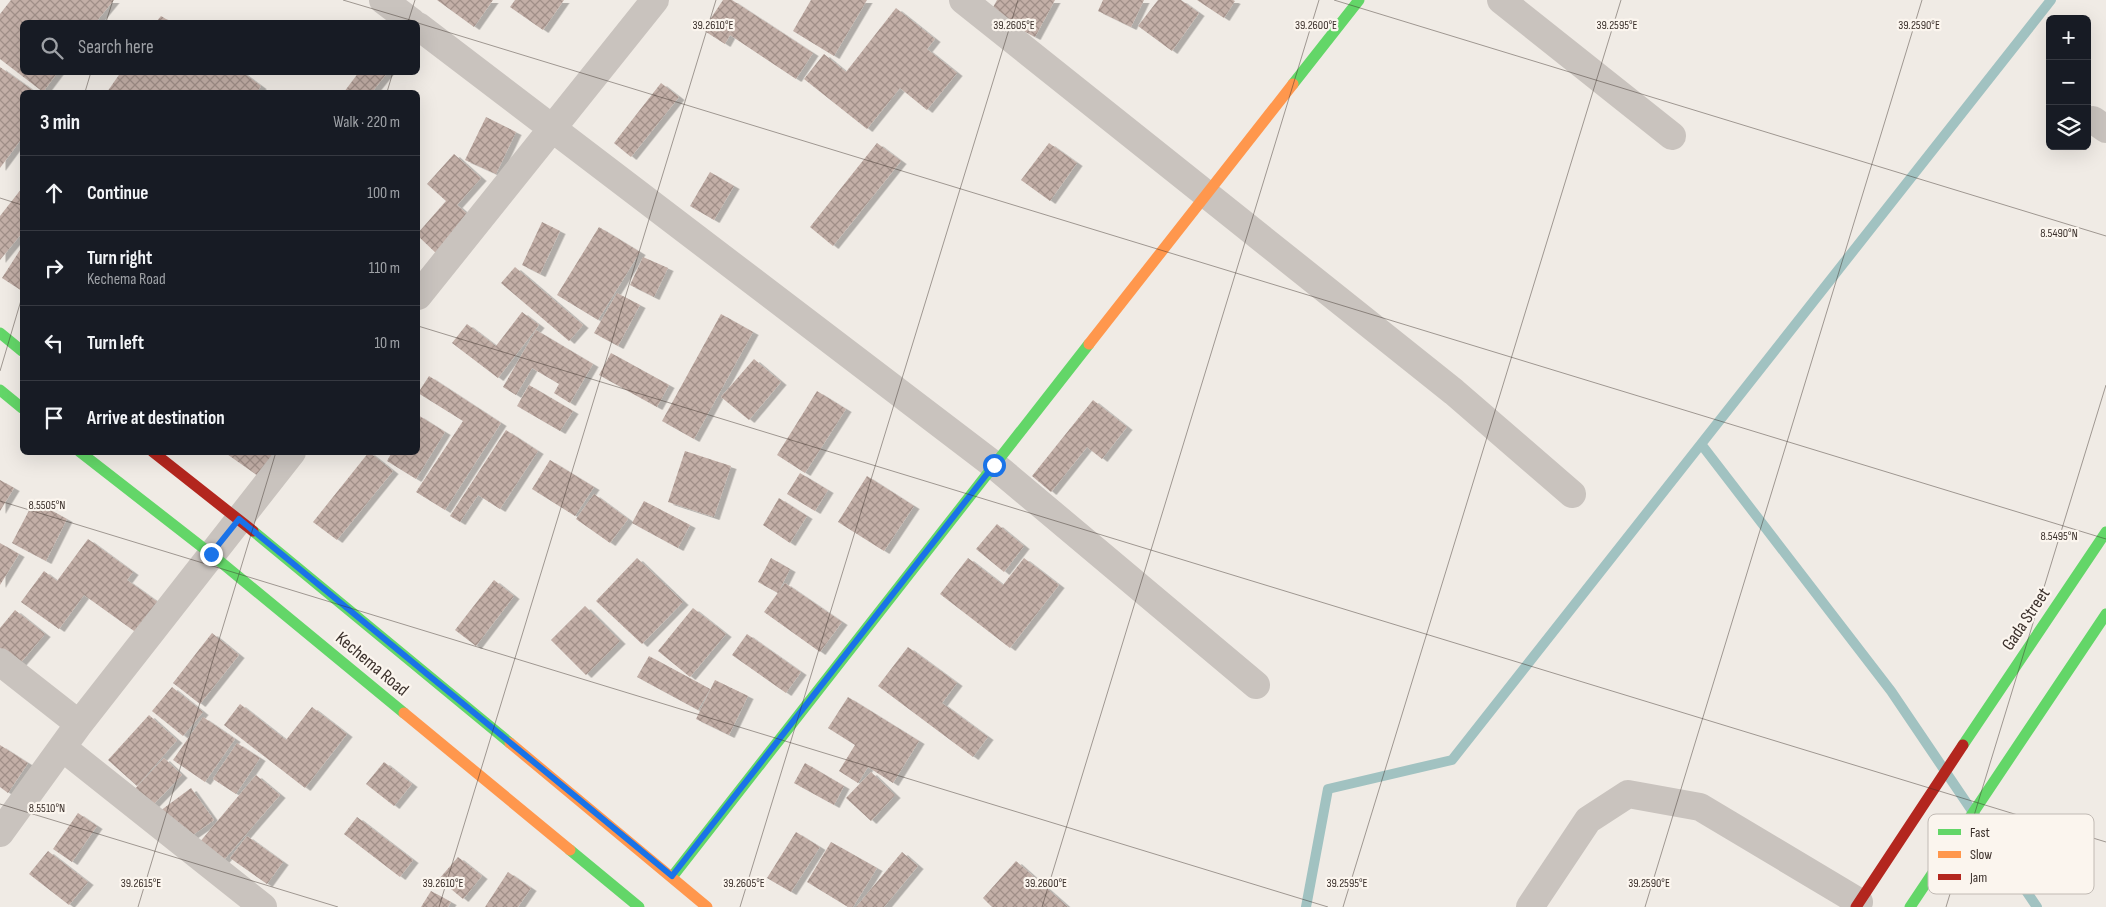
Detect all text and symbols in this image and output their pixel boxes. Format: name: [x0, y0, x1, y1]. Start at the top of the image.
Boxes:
map controls: [2046, 15, 2091, 150]
button: +: [2046, 15, 2091, 60]
text: 39.2610°E: [693, 18, 734, 33]
text: 39.2605°E: [993, 18, 1035, 33]
text: 39.2600°E: [1295, 18, 1337, 33]
text: 39.2595°E: [1596, 18, 1638, 33]
text: 39.2590°E: [1898, 18, 1940, 33]
search box: [20, 20, 420, 75]
icon: search: [38, 34, 66, 62]
text: Search here: [78, 36, 154, 59]
button: −: [2046, 60, 2091, 105]
button: layers: [2046, 105, 2091, 150]
text: 3 min: [40, 110, 80, 135]
text: Walk · 220 m: [333, 113, 400, 132]
icon: ahead: [40, 179, 68, 207]
text: Continue: [87, 182, 148, 205]
text: 100 m: [367, 184, 400, 203]
text: 8.5490°N: [2040, 226, 2078, 241]
text: Turn right: [87, 247, 152, 270]
icon: right: [40, 254, 68, 282]
text: 110 m: [369, 259, 400, 278]
text: Kechema Road: [87, 270, 166, 289]
icon: left: [40, 329, 68, 357]
text: Turn left: [87, 332, 144, 355]
text: 10 m: [374, 334, 400, 353]
icon: arrive: [40, 404, 68, 432]
text: Arrive at destination: [87, 407, 225, 430]
route start: [983, 454, 1006, 477]
text: 8.5505°N: [29, 498, 65, 513]
text: 8.5495°N: [2040, 529, 2078, 544]
route end: [200, 543, 223, 566]
street label: Gada Street: [1997, 583, 2055, 654]
street label: Kechema Road: [331, 627, 413, 701]
text: 8.5510°N: [29, 801, 65, 816]
legend: [1928, 814, 2094, 894]
text: Fast: [1970, 824, 1990, 841]
text: Slow: [1970, 846, 1992, 863]
text: Jam: [1969, 869, 1987, 886]
text: 39.2615°E: [121, 876, 161, 891]
text: 39.2610°E: [423, 876, 464, 891]
text: 39.2605°E: [723, 876, 765, 891]
text: 39.2600°E: [1025, 876, 1067, 891]
text: 39.2595°E: [1326, 876, 1368, 891]
text: 39.2590°E: [1628, 876, 1670, 891]

